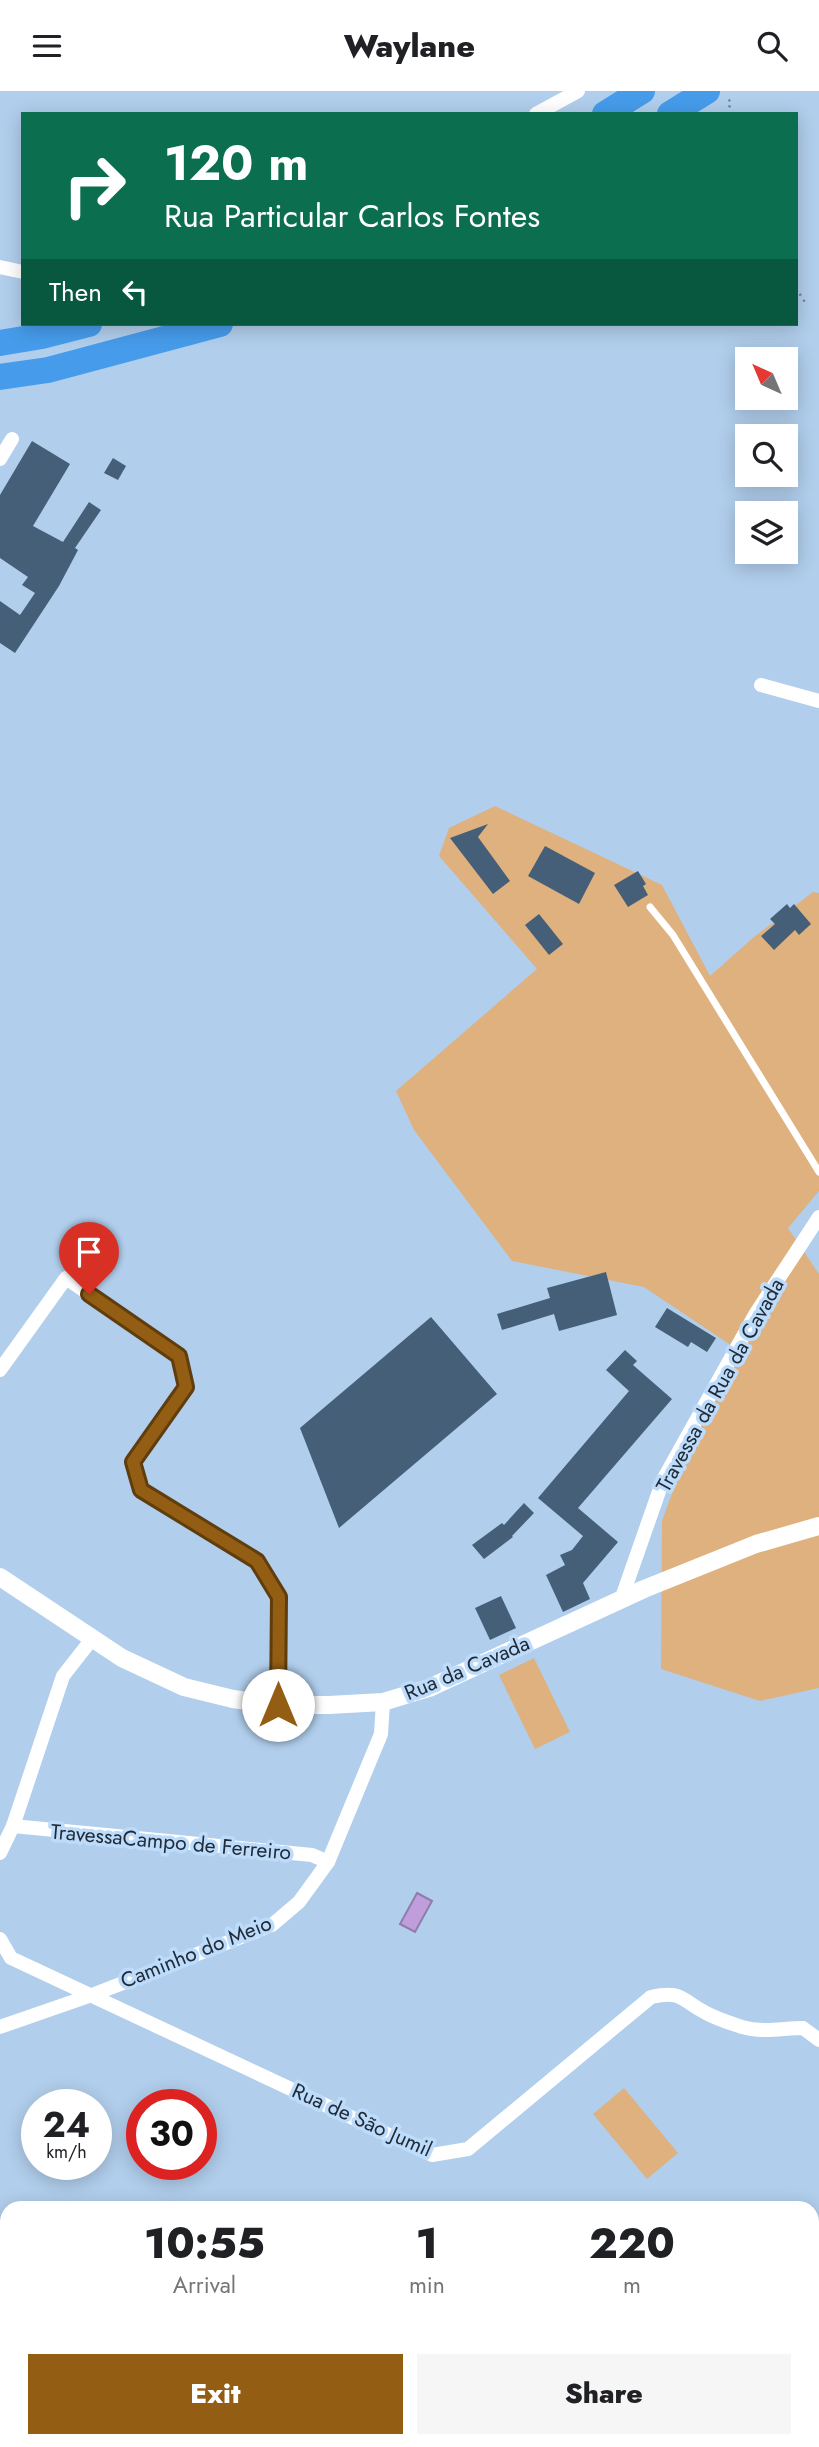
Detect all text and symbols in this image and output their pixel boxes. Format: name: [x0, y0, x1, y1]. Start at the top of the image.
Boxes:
text: Waylane: [344, 23, 475, 69]
icon: menu: [28, 27, 66, 65]
icon: search: [753, 27, 791, 65]
text: 120 m: [164, 128, 308, 198]
icon: right: [49, 140, 140, 231]
text: Rua Particular Carlos Fontes: [164, 193, 540, 239]
text: Then: [49, 273, 102, 311]
icon: left: [116, 273, 154, 311]
north arrow: [735, 347, 798, 409]
map controls: [735, 347, 798, 564]
button: search: [735, 424, 798, 487]
button: layers: [735, 501, 798, 564]
pin: [59, 1222, 119, 1294]
icon: arrive: [70, 1233, 108, 1271]
street label: Travessa da Rua da Cavada: [649, 1273, 791, 1497]
street label: Rua da Cavada: [400, 1628, 534, 1708]
position arrow: [241, 1668, 315, 1742]
street label: TravessaCampo de Ferreiro: [50, 1817, 292, 1867]
street label: Caminho do Meio: [116, 1908, 276, 1996]
street label: Rua de São Jumil: [287, 2076, 437, 2164]
speed limit sign: 30: [126, 2089, 217, 2180]
text: 24: [43, 2100, 90, 2150]
text: km/h: [46, 2139, 87, 2165]
text: 10:55: [144, 2213, 265, 2274]
text: 1: [416, 2213, 438, 2274]
text: 220: [589, 2213, 675, 2274]
text: Arrival: [173, 2268, 236, 2302]
text: min: [409, 2268, 445, 2302]
text: m: [623, 2268, 641, 2302]
button: Exit: [28, 2354, 403, 2434]
button: Share: [417, 2354, 791, 2434]

